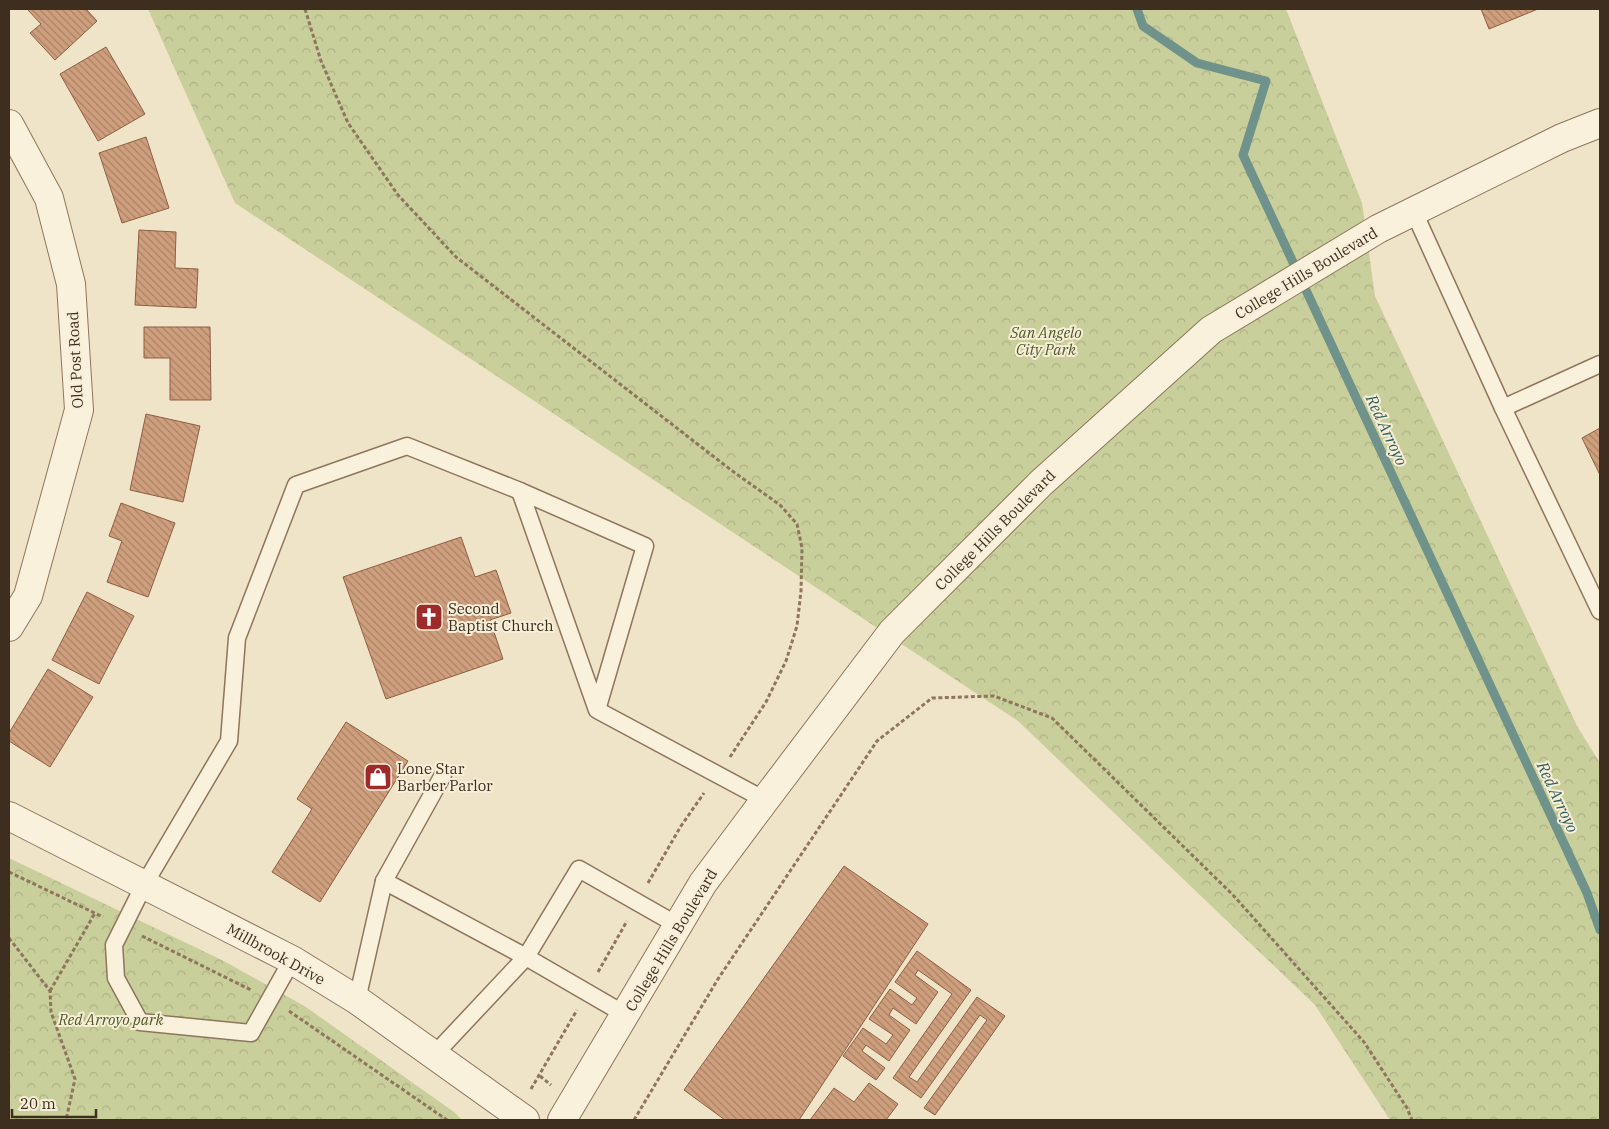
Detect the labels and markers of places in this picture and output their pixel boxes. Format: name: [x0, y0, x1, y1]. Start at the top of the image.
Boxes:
place label: Second Baptist Church: [448, 599, 554, 635]
church icon: Second Baptist Church: [414, 602, 444, 632]
place label: Lone Star Barber Parlor: [397, 759, 493, 795]
shop icon: Lone Star Barber Parlor: [363, 762, 393, 792]

